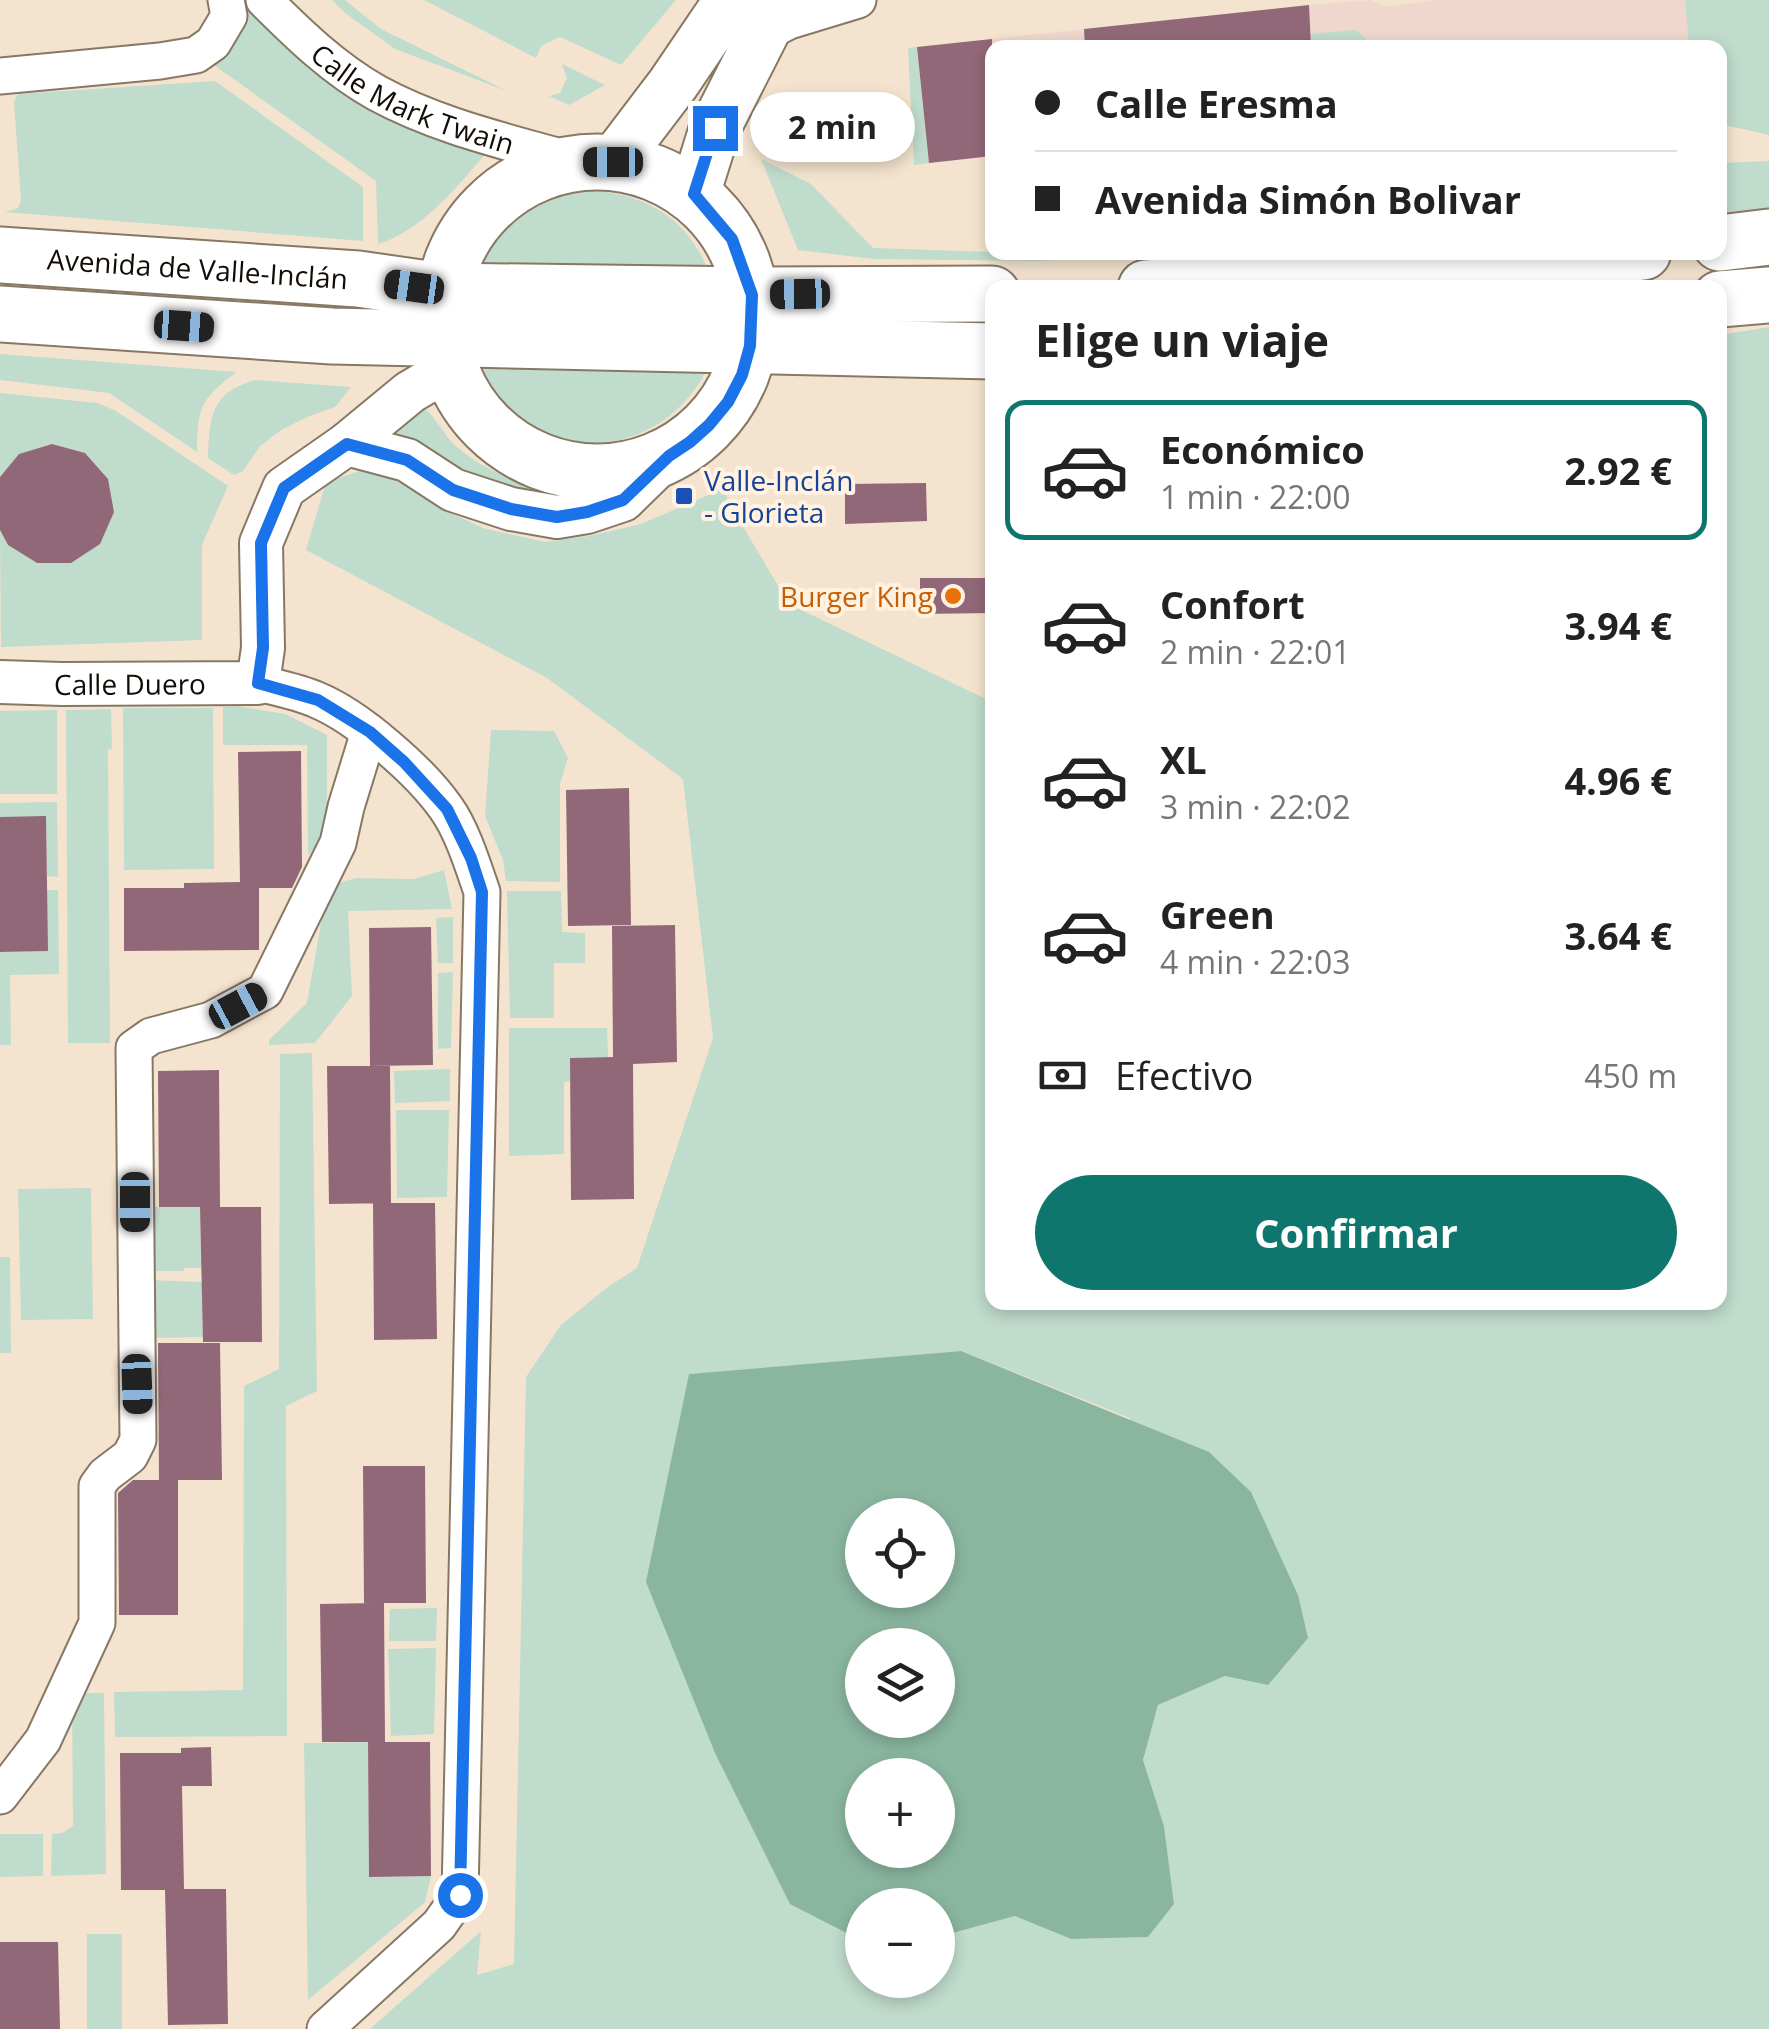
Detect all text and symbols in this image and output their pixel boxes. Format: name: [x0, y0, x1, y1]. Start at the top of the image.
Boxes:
street label: Calle Mark Twain: [303, 34, 519, 162]
text: Calle Eresma: [1095, 77, 1338, 129]
callout: 2 min: [750, 93, 915, 163]
text: 2 min: [788, 105, 877, 148]
route end: [693, 106, 738, 151]
car: [583, 147, 643, 177]
text: Avenida Simón Bolivar: [1095, 173, 1521, 225]
street label: Avenida de Valle-Inclán: [46, 239, 349, 297]
car: [382, 268, 446, 306]
car: [770, 278, 830, 310]
car: [153, 309, 215, 343]
text: Elige un viaje: [1035, 309, 1329, 370]
text: Económico: [1160, 423, 1365, 475]
icon: car: [1040, 425, 1130, 515]
text: 2.92 €: [1564, 444, 1672, 496]
place label: Valle-Inclán - Glorieta: [704, 461, 853, 531]
text: 1 min · 22:00: [1160, 475, 1351, 518]
marker: Valle-Inclán - Glorieta: [673, 485, 695, 507]
place label: Burger King: [780, 577, 933, 615]
text: Confort: [1160, 578, 1305, 630]
icon: car: [1040, 580, 1130, 670]
marker: Burger King: [942, 585, 964, 607]
text: 3.94 €: [1564, 599, 1672, 651]
text: 2 min · 22:01: [1160, 630, 1351, 673]
street label: Calle Duero: [54, 664, 206, 703]
text: XL: [1160, 733, 1207, 785]
icon: car: [1040, 735, 1130, 825]
text: 4.96 €: [1564, 754, 1672, 806]
text: 3 min · 22:02: [1160, 785, 1351, 828]
text: Green: [1160, 888, 1275, 940]
icon: car: [1040, 890, 1130, 980]
text: 3.64 €: [1564, 909, 1672, 961]
text: 4 min · 22:03: [1160, 940, 1351, 983]
car: [204, 979, 272, 1033]
icon: cash: [1035, 1048, 1090, 1103]
text: Efectivo: [1115, 1049, 1253, 1101]
text: 450 m: [1584, 1054, 1677, 1097]
car: [120, 1172, 150, 1232]
button: Confirmar: [1035, 1175, 1677, 1290]
car: [121, 1353, 153, 1415]
map controls: [845, 1498, 955, 1998]
button: locate: [845, 1498, 955, 1608]
button: layers: [845, 1628, 955, 1738]
button: +: [845, 1758, 955, 1868]
route start: [438, 1873, 483, 1918]
button: −: [845, 1888, 955, 1998]

